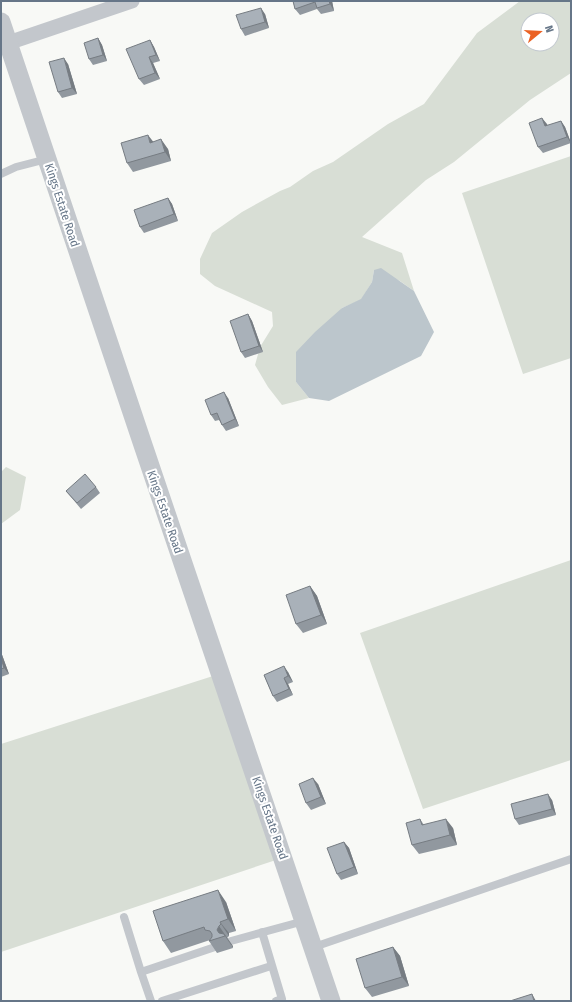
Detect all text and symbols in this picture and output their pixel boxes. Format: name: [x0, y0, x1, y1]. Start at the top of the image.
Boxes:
north arrow: [520, 12, 560, 52]
text: N: [542, 24, 556, 34]
street label: Kings Estate Road: [42, 161, 82, 249]
street label: Kings Estate Road: [144, 469, 186, 555]
street label: Kings Estate Road: [249, 775, 291, 861]

